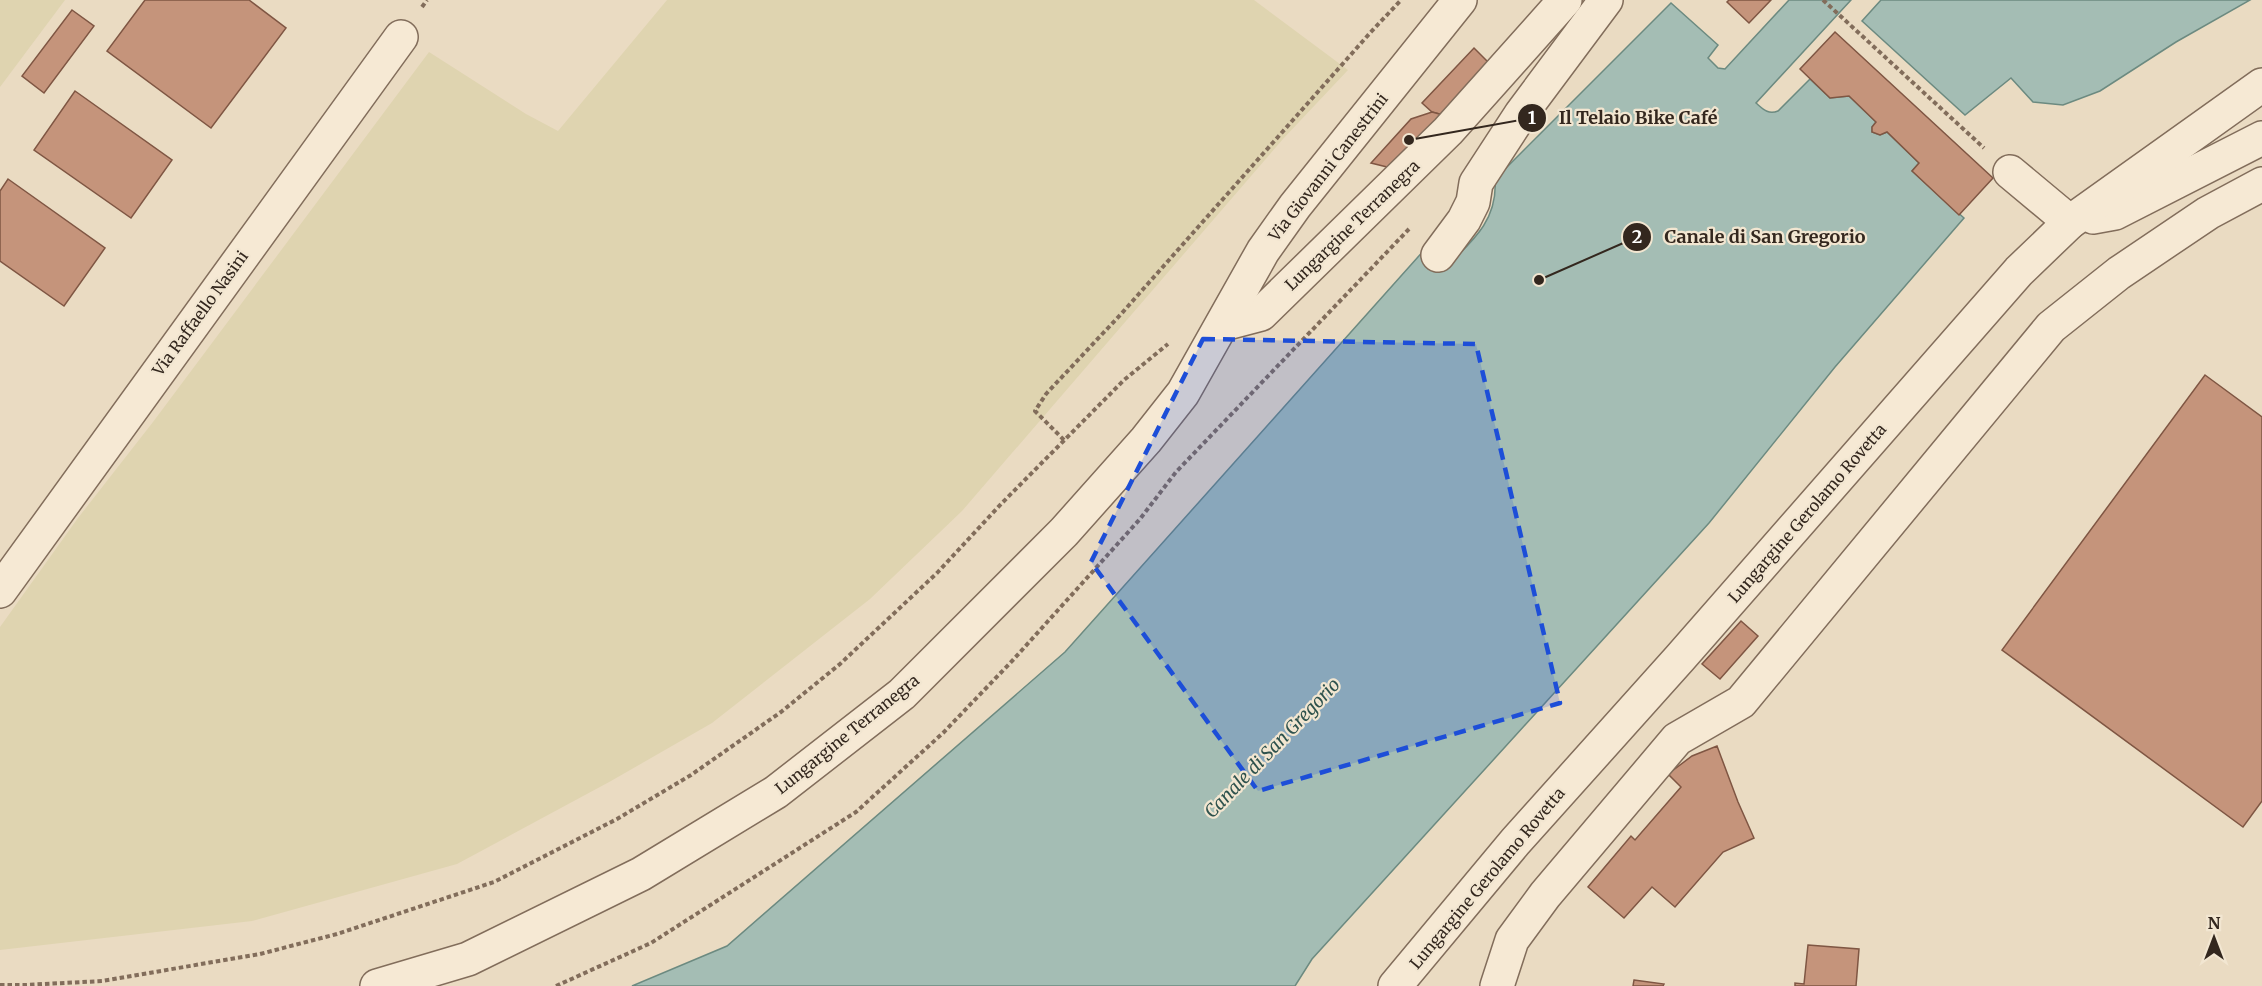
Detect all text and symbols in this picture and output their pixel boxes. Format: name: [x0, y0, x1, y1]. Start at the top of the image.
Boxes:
street label: Via Giovanni Canestrini: [1263, 89, 1392, 246]
callout: Il Telaio Bike Café: [1517, 100, 1730, 136]
text: 1: [1528, 106, 1536, 129]
text: Il Telaio Bike Café: [1559, 106, 1718, 129]
street label: Lungargine Terranegra: [1281, 155, 1424, 294]
callout: Canale di San Gregorio: [1622, 219, 1877, 255]
text: 2: [1632, 225, 1642, 248]
text: Canale di San Gregorio: [1665, 225, 1866, 248]
street label: Via Raffaello Nasini: [147, 247, 252, 380]
street label: Lungargine Gerolamo Rovetta: [1724, 419, 1890, 607]
street label: Lungargine Terranegra: [771, 670, 923, 798]
water label: Canale di San Gregorio: [1199, 673, 1345, 823]
street label: Lungargine Gerolamo Rovetta: [1405, 783, 1569, 973]
north arrow: [2184, 908, 2244, 968]
text: N: [2208, 913, 2221, 933]

